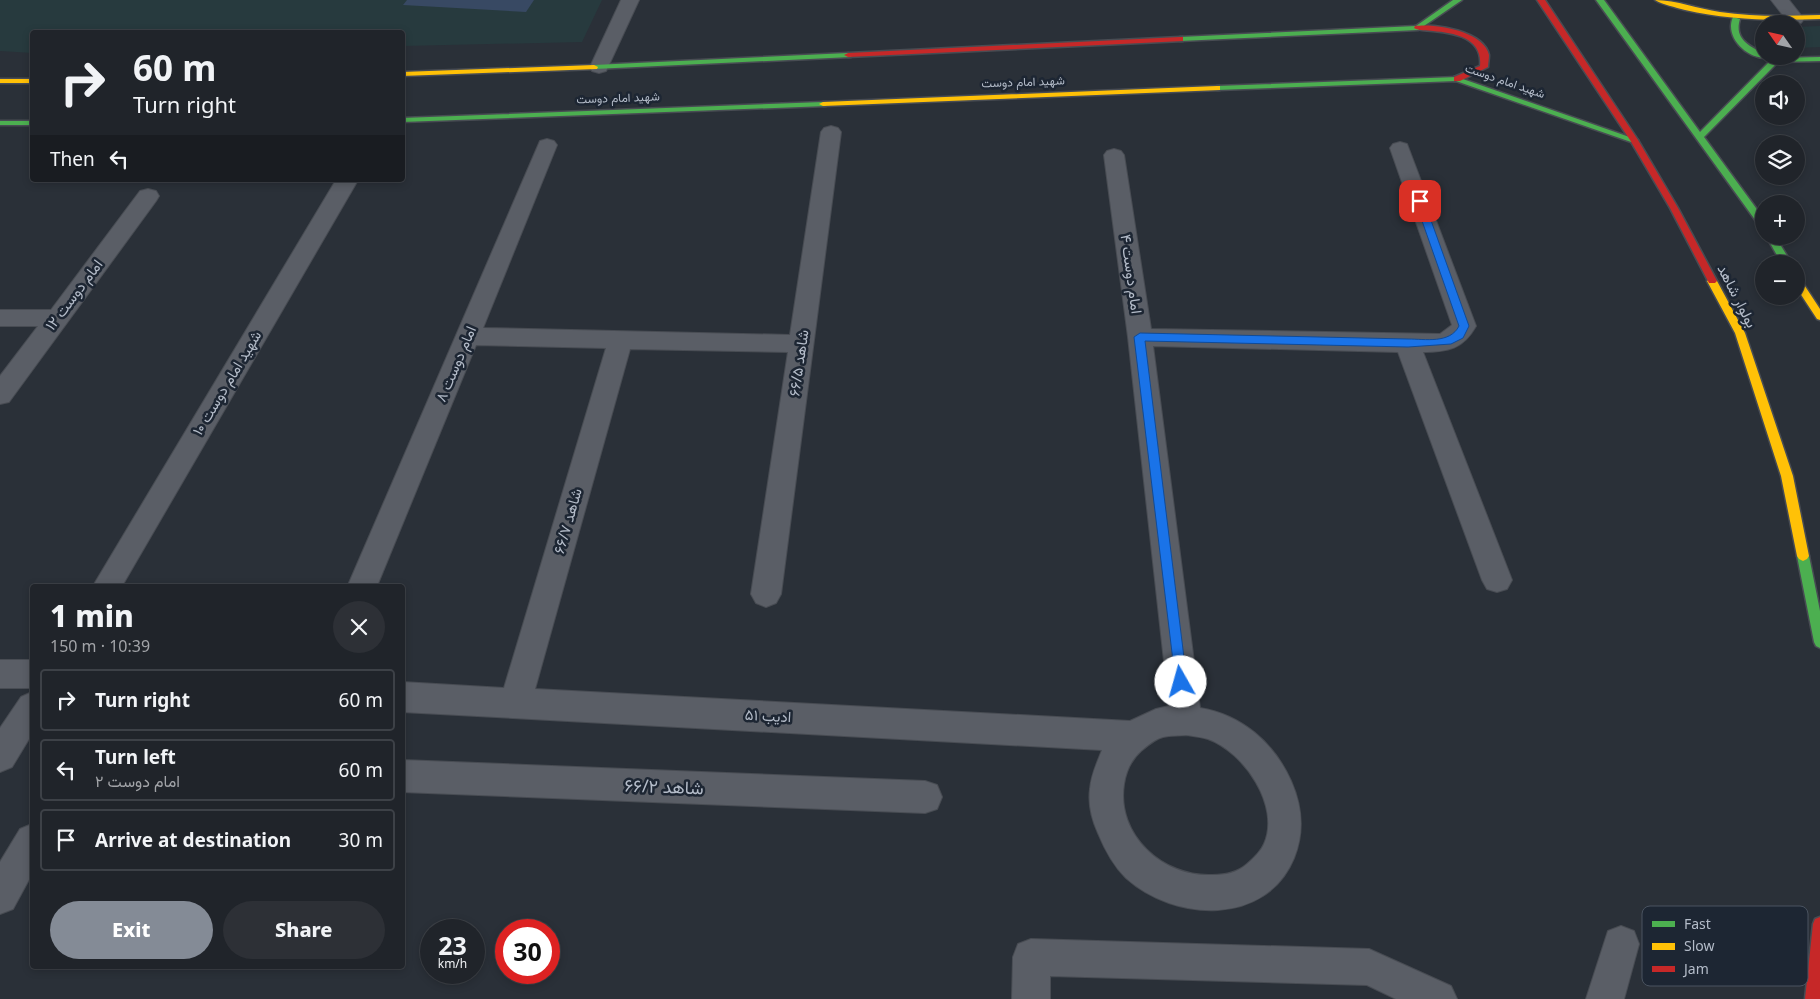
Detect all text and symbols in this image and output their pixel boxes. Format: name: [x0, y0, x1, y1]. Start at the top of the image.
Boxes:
north arrow: [1755, 15, 1805, 65]
map controls: [1755, 15, 1805, 305]
text: 60 m: [133, 44, 216, 91]
icon: right: [50, 50, 115, 115]
street label: شهید امام دوست: [1463, 59, 1547, 102]
street label: شهید امام دوست: [981, 72, 1065, 91]
button: sound: [1755, 75, 1805, 125]
street label: شهید امام دوست: [576, 88, 660, 107]
text: Turn right: [133, 89, 236, 119]
button: layers: [1755, 135, 1805, 185]
icon: left: [105, 145, 133, 173]
text: Then: [50, 146, 95, 172]
pin: [1399, 180, 1441, 222]
icon: arrive: [1406, 187, 1434, 215]
button: +: [1755, 195, 1805, 245]
street label: امام دوست ۴: [1116, 233, 1147, 315]
street label: امام دوست ۱۲: [40, 255, 107, 335]
button: −: [1755, 255, 1805, 305]
street label: بولوار شاهد: [1713, 260, 1762, 331]
street label: امام دوست ۸: [430, 323, 481, 405]
street label: شهید امام دوست ۱۰: [187, 326, 266, 439]
street label: شاهد ۶۶/۵: [783, 328, 813, 397]
street label: شاهد ۶۶/۷: [548, 486, 586, 556]
text: 1 min: [50, 595, 134, 636]
button: close: [333, 601, 385, 653]
text: 150 m · 10:39: [50, 635, 150, 657]
position arrow: [1154, 655, 1206, 707]
icon: right: [52, 686, 80, 714]
text: Turn right: [95, 687, 190, 713]
text: 60 m: [339, 687, 383, 713]
street label: ادیب ۵۱: [744, 704, 792, 726]
text: Turn left: [95, 744, 176, 770]
icon: left: [52, 756, 80, 784]
text: 60 m: [339, 757, 383, 783]
text: امام دوست ۲: [95, 770, 180, 792]
street label: شاهد ۶۶/۲: [624, 773, 704, 799]
icon: arrive: [52, 826, 80, 854]
text: Arrive at destination: [95, 827, 291, 853]
text: 30 m: [339, 827, 383, 853]
button: Exit: [50, 901, 213, 959]
button: Share: [223, 901, 385, 959]
legend: [1642, 906, 1808, 986]
text: Fast: [1684, 914, 1711, 933]
speed limit sign: 30: [495, 919, 560, 984]
text: 23: [438, 928, 467, 962]
text: Slow: [1684, 936, 1715, 955]
text: km/h: [438, 955, 467, 972]
text: Jam: [1682, 959, 1709, 978]

